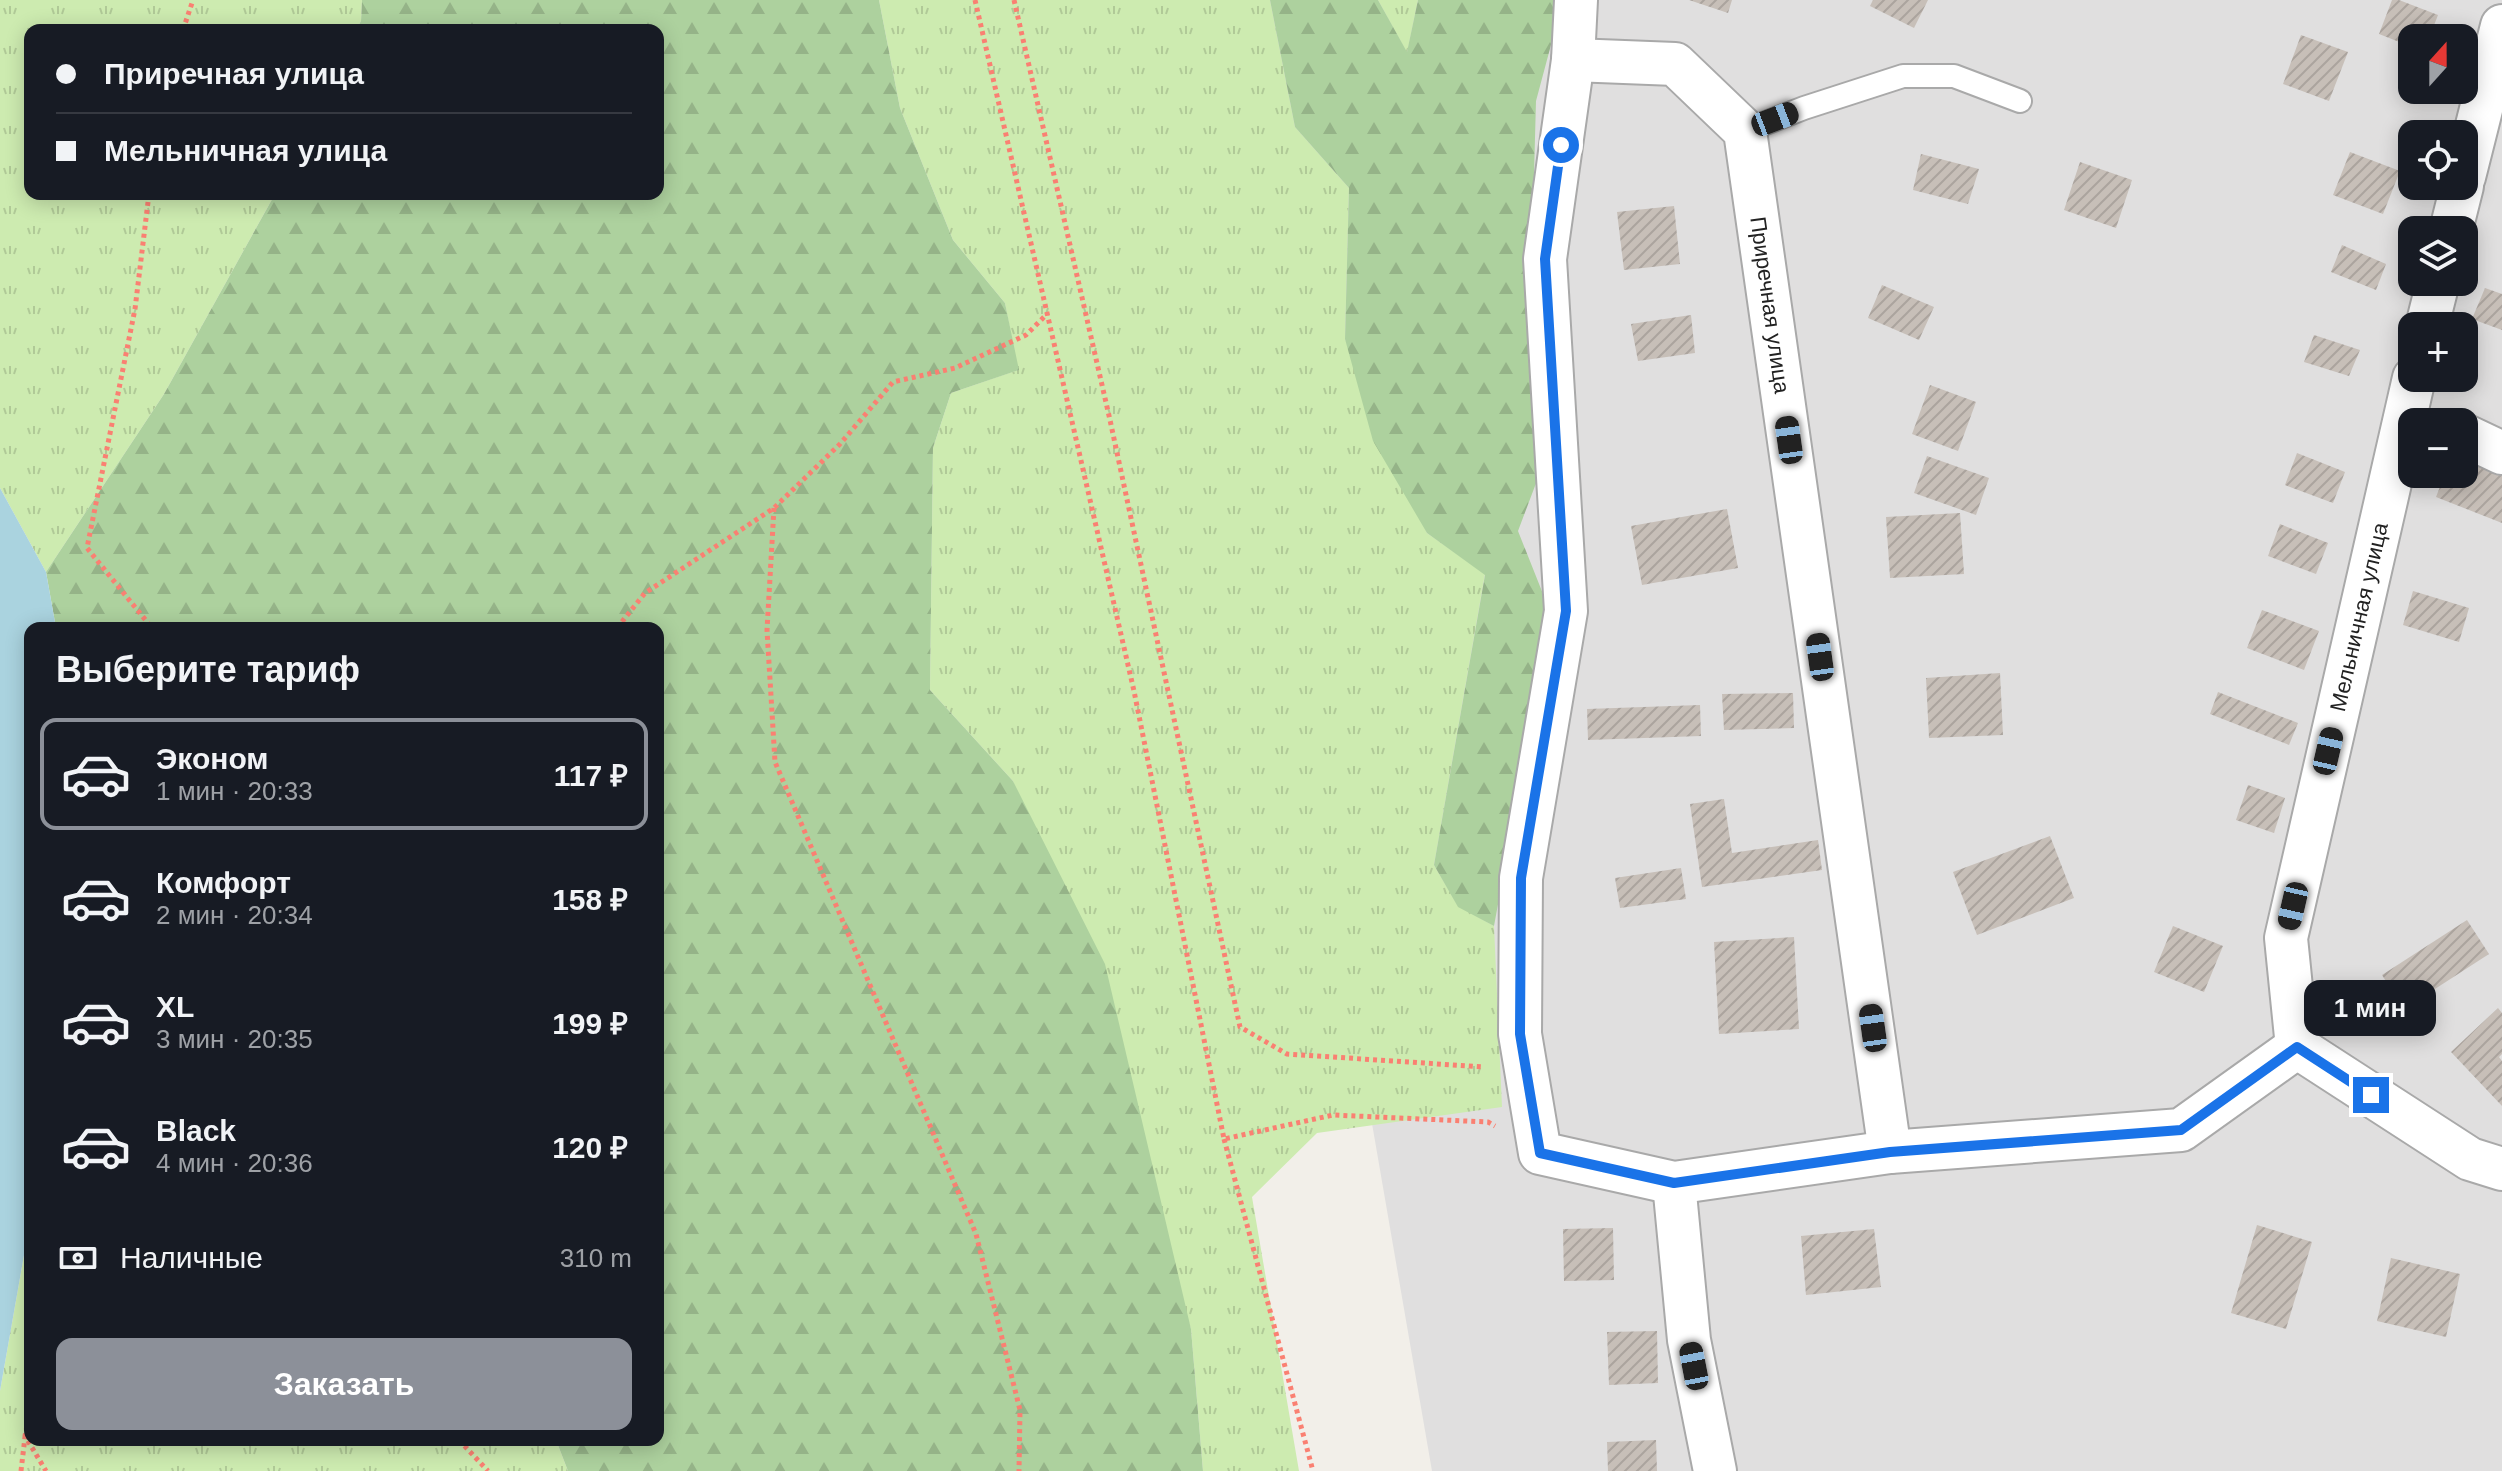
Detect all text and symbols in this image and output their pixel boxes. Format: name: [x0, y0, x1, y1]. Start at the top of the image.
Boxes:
north arrow: [2398, 24, 2478, 104]
map controls: [2398, 24, 2478, 488]
text: Приречная улица: [104, 57, 364, 90]
car: [1748, 99, 1802, 139]
button: locate: [2398, 120, 2478, 200]
route start: [1543, 127, 1579, 163]
text: Мельничная улица: [104, 134, 387, 167]
street label: Приречная улица: [1745, 215, 1795, 396]
button: layers: [2398, 216, 2478, 296]
button: +: [2398, 312, 2478, 392]
button: −: [2398, 408, 2478, 488]
car: [1774, 415, 1804, 465]
street label: Мельничная улица: [2325, 519, 2393, 714]
car: [1805, 632, 1835, 682]
text: Выберите тариф: [56, 649, 360, 690]
car: [2311, 725, 2345, 777]
icon: car: [60, 738, 132, 810]
text: Эконом: [156, 742, 269, 775]
text: 117 ₽: [554, 759, 628, 792]
text: 1 мин · 20:33: [156, 776, 313, 806]
icon: car: [60, 862, 132, 934]
text: Комфорт: [156, 866, 291, 899]
car: [2276, 880, 2310, 932]
text: 158 ₽: [552, 883, 628, 916]
text: 2 мин · 20:34: [156, 900, 313, 930]
callout: 1 мин: [2305, 979, 2437, 1035]
icon: car: [60, 986, 132, 1058]
text: XL: [156, 990, 194, 1023]
text: 1 мин: [2334, 993, 2406, 1023]
car: [1858, 1003, 1888, 1053]
text: 199 ₽: [552, 1007, 628, 1040]
text: 3 мин · 20:35: [156, 1024, 313, 1054]
route end: [2353, 1077, 2389, 1113]
icon: car: [60, 1110, 132, 1182]
text: Black: [156, 1114, 236, 1147]
text: 120 ₽: [552, 1131, 628, 1164]
text: 4 мин · 20:36: [156, 1148, 313, 1178]
icon: cash: [56, 1236, 100, 1280]
text: Наличные: [120, 1241, 263, 1274]
text: 310 m: [560, 1243, 632, 1273]
button: Заказать: [56, 1338, 632, 1430]
car: [1678, 1340, 1710, 1392]

